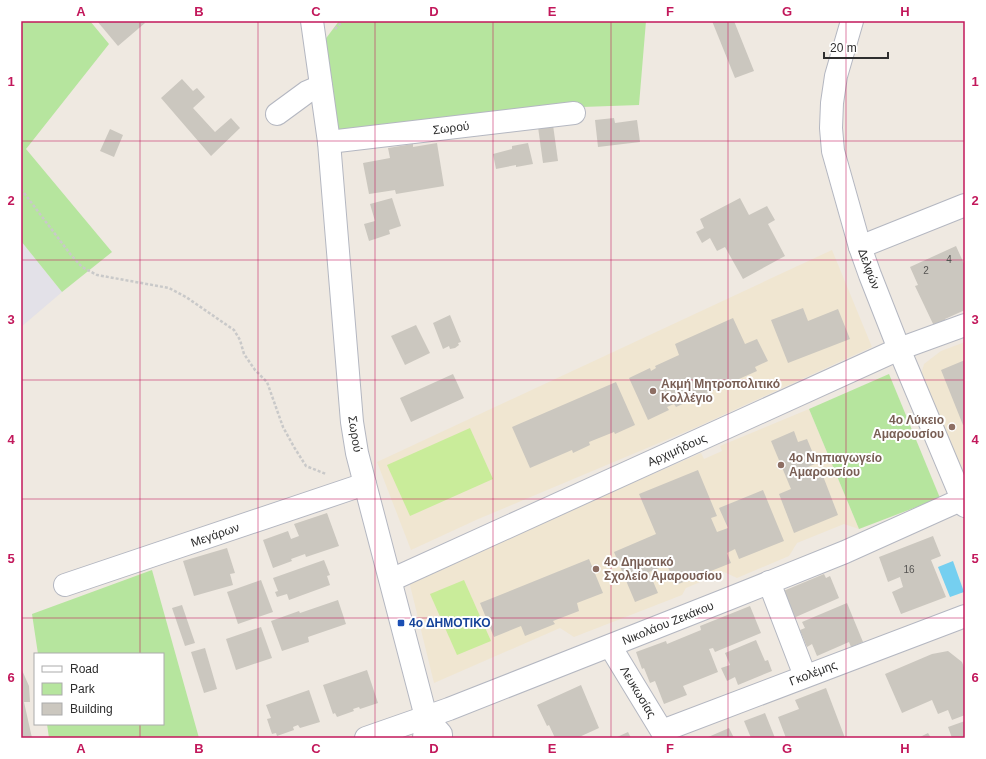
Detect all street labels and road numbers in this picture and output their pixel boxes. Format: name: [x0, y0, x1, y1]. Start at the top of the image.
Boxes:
street label: Σωρού: [432, 119, 470, 137]
street label: Δελφών: [855, 247, 883, 291]
street label: Σωρού: [345, 415, 365, 453]
street label: Αρχιμήδους: [645, 431, 709, 469]
street label: Μεγάρων: [189, 520, 241, 550]
street label: Νικολάου Ζεκάκου: [620, 598, 716, 648]
street label: Γκολέμης: [787, 657, 839, 688]
street label: Λευκωσίας: [617, 664, 659, 721]

